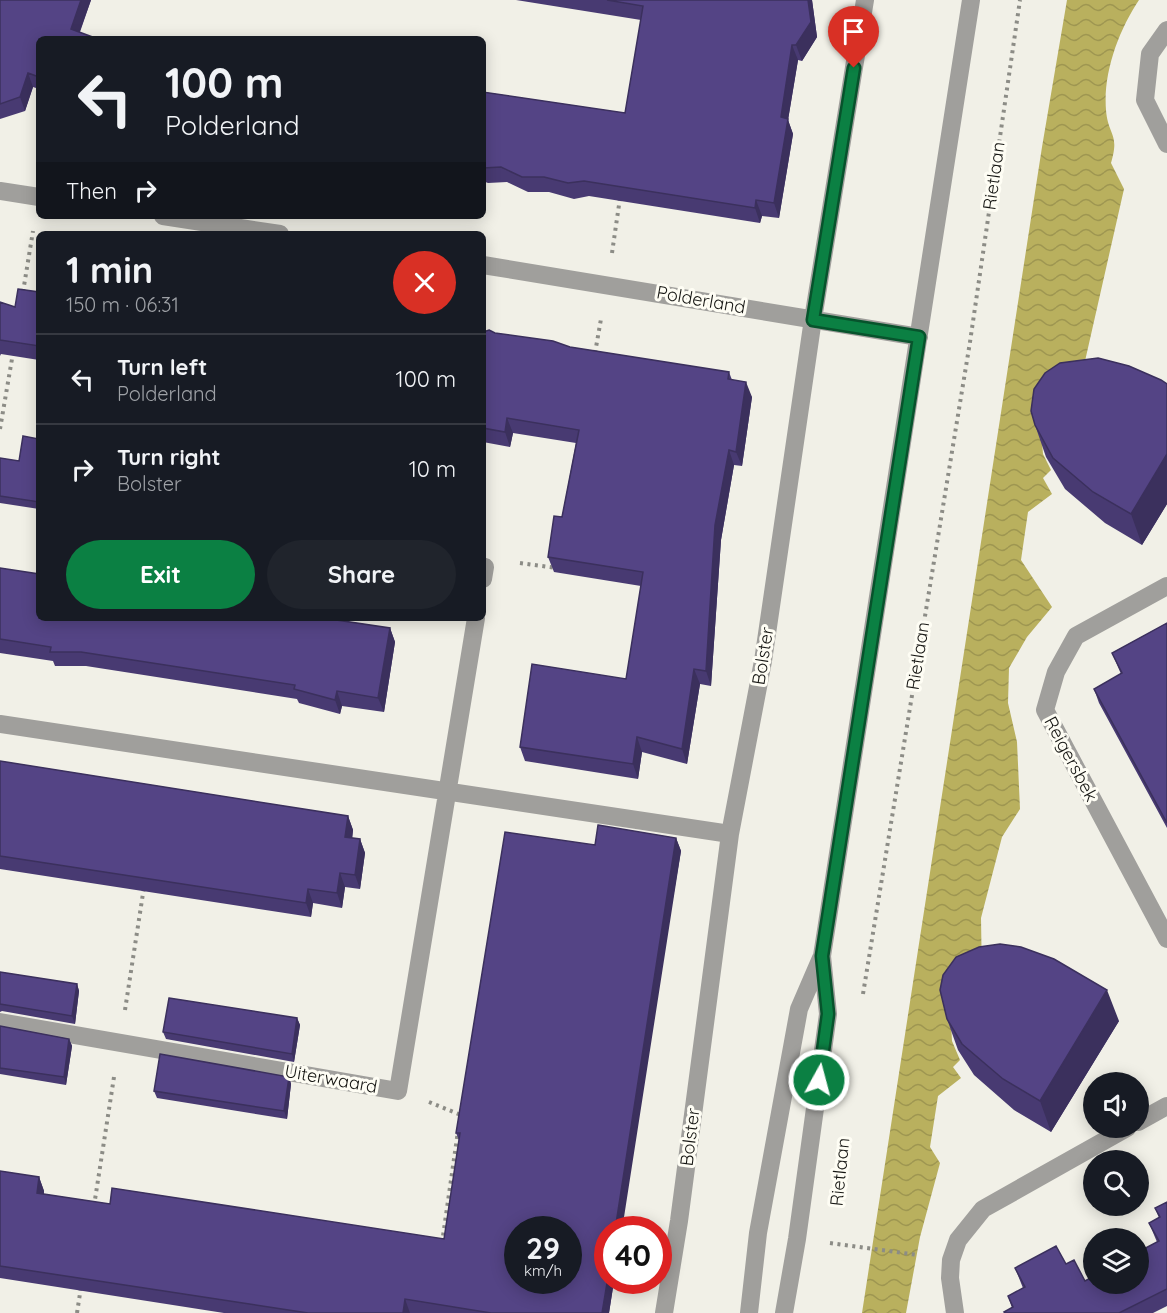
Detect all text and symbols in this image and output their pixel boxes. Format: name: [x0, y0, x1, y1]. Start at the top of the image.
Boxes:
pin: [828, 6, 879, 68]
icon: arrive: [837, 15, 870, 48]
text: 100 m: [165, 56, 283, 109]
icon: left: [66, 60, 144, 138]
text: Polderland: [165, 108, 300, 142]
street label: Rietlaan: [977, 140, 1010, 212]
icon: right: [129, 174, 162, 207]
text: Then: [66, 177, 117, 205]
text: 1 min: [66, 247, 153, 292]
button: close: [393, 251, 456, 314]
street label: Polderland: [655, 280, 747, 319]
text: 150 m · 06:31: [66, 292, 179, 317]
text: Turn left: [117, 353, 207, 381]
icon: left: [66, 363, 99, 396]
text: 100 m: [396, 365, 456, 393]
text: Polderland: [117, 381, 217, 406]
text: Turn right: [117, 443, 221, 471]
icon: right: [66, 453, 99, 486]
text: 10 m: [409, 455, 456, 483]
text: Bolster: [117, 471, 182, 496]
button: Exit: [66, 540, 255, 609]
button: Share: [267, 540, 456, 609]
street label: Rietlaan: [901, 620, 934, 692]
street label: Bolster: [747, 625, 778, 686]
street label: Reigersbek: [1039, 712, 1103, 805]
position arrow: [787, 1048, 851, 1112]
street label: Uiterwaard: [283, 1059, 379, 1098]
map controls: [1083, 1072, 1149, 1294]
button: sound: [1083, 1072, 1149, 1138]
street label: Bolster: [675, 1107, 704, 1167]
street label: Rietlaan: [824, 1137, 855, 1207]
button: search: [1083, 1150, 1149, 1216]
speed limit sign: 40: [594, 1216, 672, 1294]
button: layers: [1083, 1228, 1149, 1294]
text: 29: [526, 1229, 560, 1267]
text: km/h: [524, 1261, 562, 1280]

